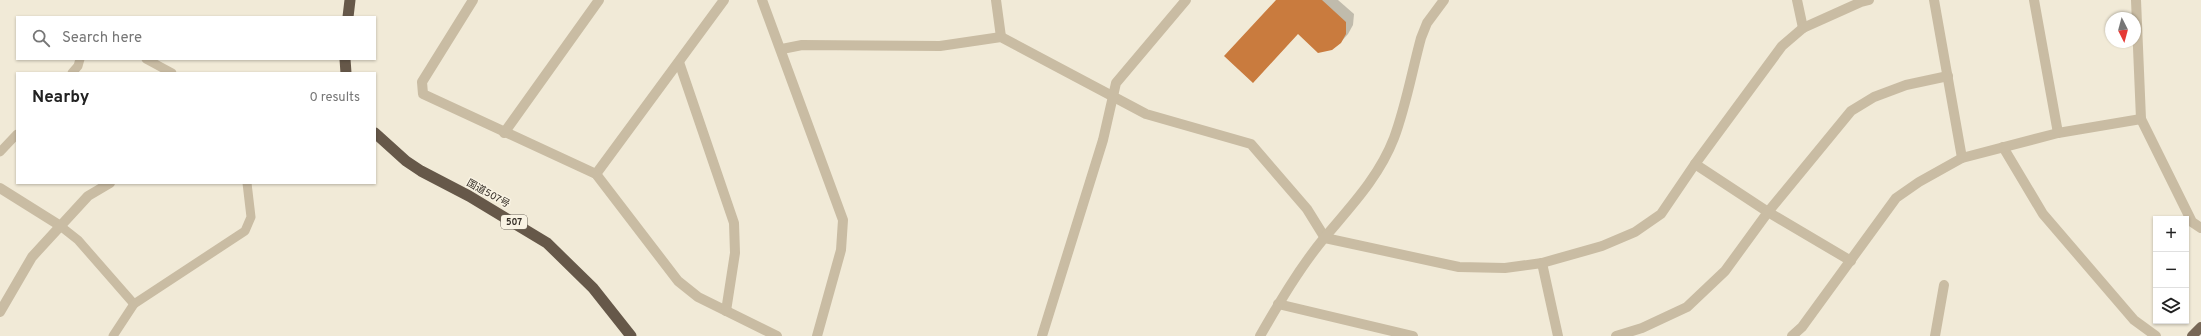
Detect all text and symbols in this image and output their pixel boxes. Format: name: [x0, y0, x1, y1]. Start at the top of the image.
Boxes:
north arrow: [2105, 12, 2141, 48]
search box: [16, 16, 376, 60]
icon: search: [30, 27, 52, 49]
text: Search here: [62, 29, 142, 48]
text: Nearby: [32, 87, 89, 109]
text: 0 results: [309, 90, 360, 106]
street label: 国道507号: [464, 177, 512, 211]
road number: 507: [501, 215, 527, 229]
map controls: [2153, 216, 2189, 324]
button: +: [2153, 216, 2189, 252]
button: −: [2153, 252, 2189, 288]
button: layers: [2153, 288, 2189, 324]

